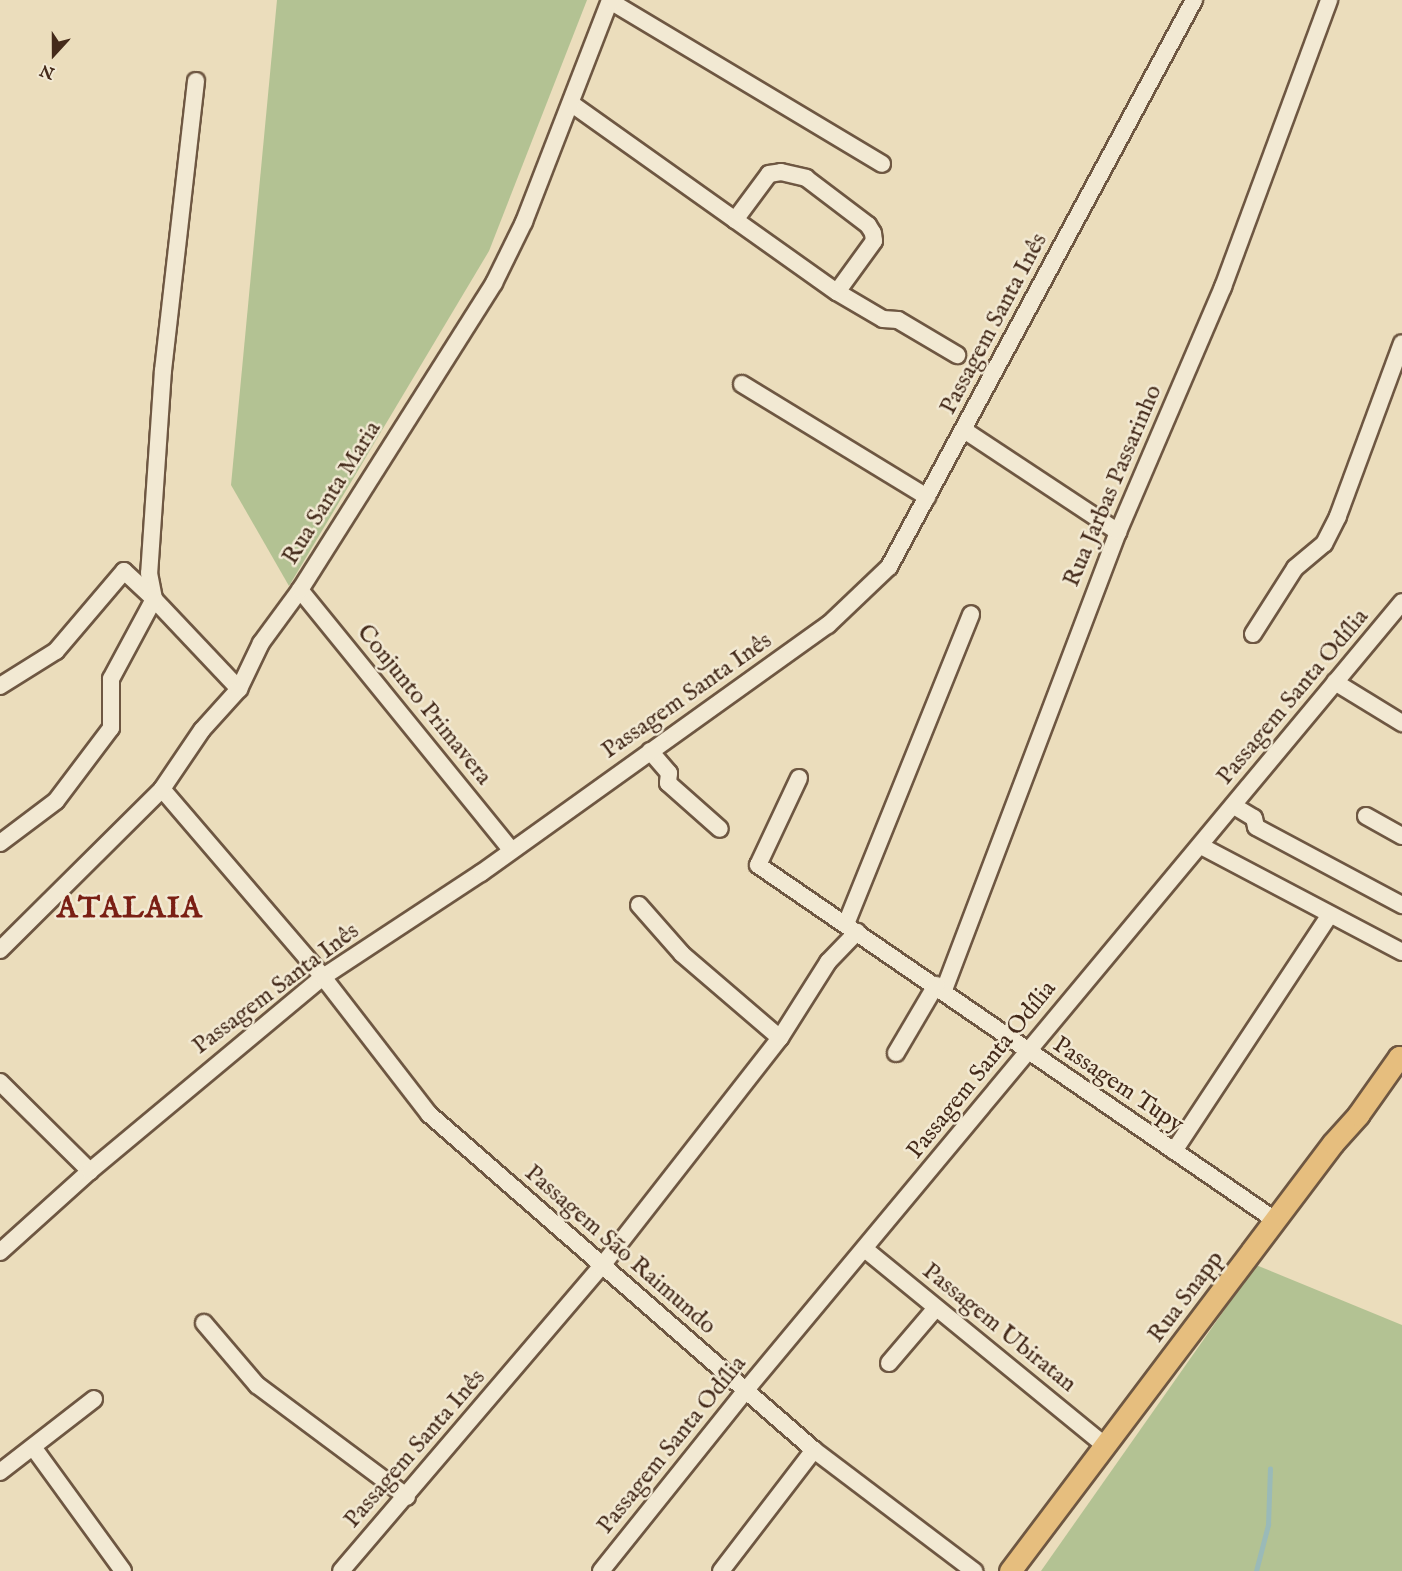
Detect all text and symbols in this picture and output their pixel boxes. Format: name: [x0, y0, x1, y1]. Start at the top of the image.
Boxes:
north arrow: [24, 24, 84, 84]
text: N: [38, 59, 58, 83]
street label: Passagem Santa Inês: [934, 229, 1054, 419]
street label: Rua Jarbas Passarinho: [1057, 381, 1169, 591]
street label: Rua Santa Maria: [276, 416, 388, 570]
street label: Passagem Santa Odília: [1211, 603, 1375, 791]
street label: Conjunto Primavera: [350, 619, 498, 791]
street label: Passagem Santa Inês: [596, 627, 778, 765]
district label: ATALAIA: [57, 891, 203, 927]
street label: Passagem Santa Inês: [187, 917, 365, 1061]
street label: Passagem Santa Odília: [901, 975, 1063, 1165]
street label: Passagem Tupy: [1047, 1031, 1189, 1139]
street label: Passagem São Raimundo: [518, 1159, 722, 1341]
street label: Rua Snapp: [1142, 1245, 1230, 1349]
street label: Passagem Ubiratan: [916, 1257, 1082, 1399]
street label: Passagem Santa Odília: [591, 1350, 753, 1540]
street label: Passagem Santa Inês: [338, 1364, 492, 1534]

